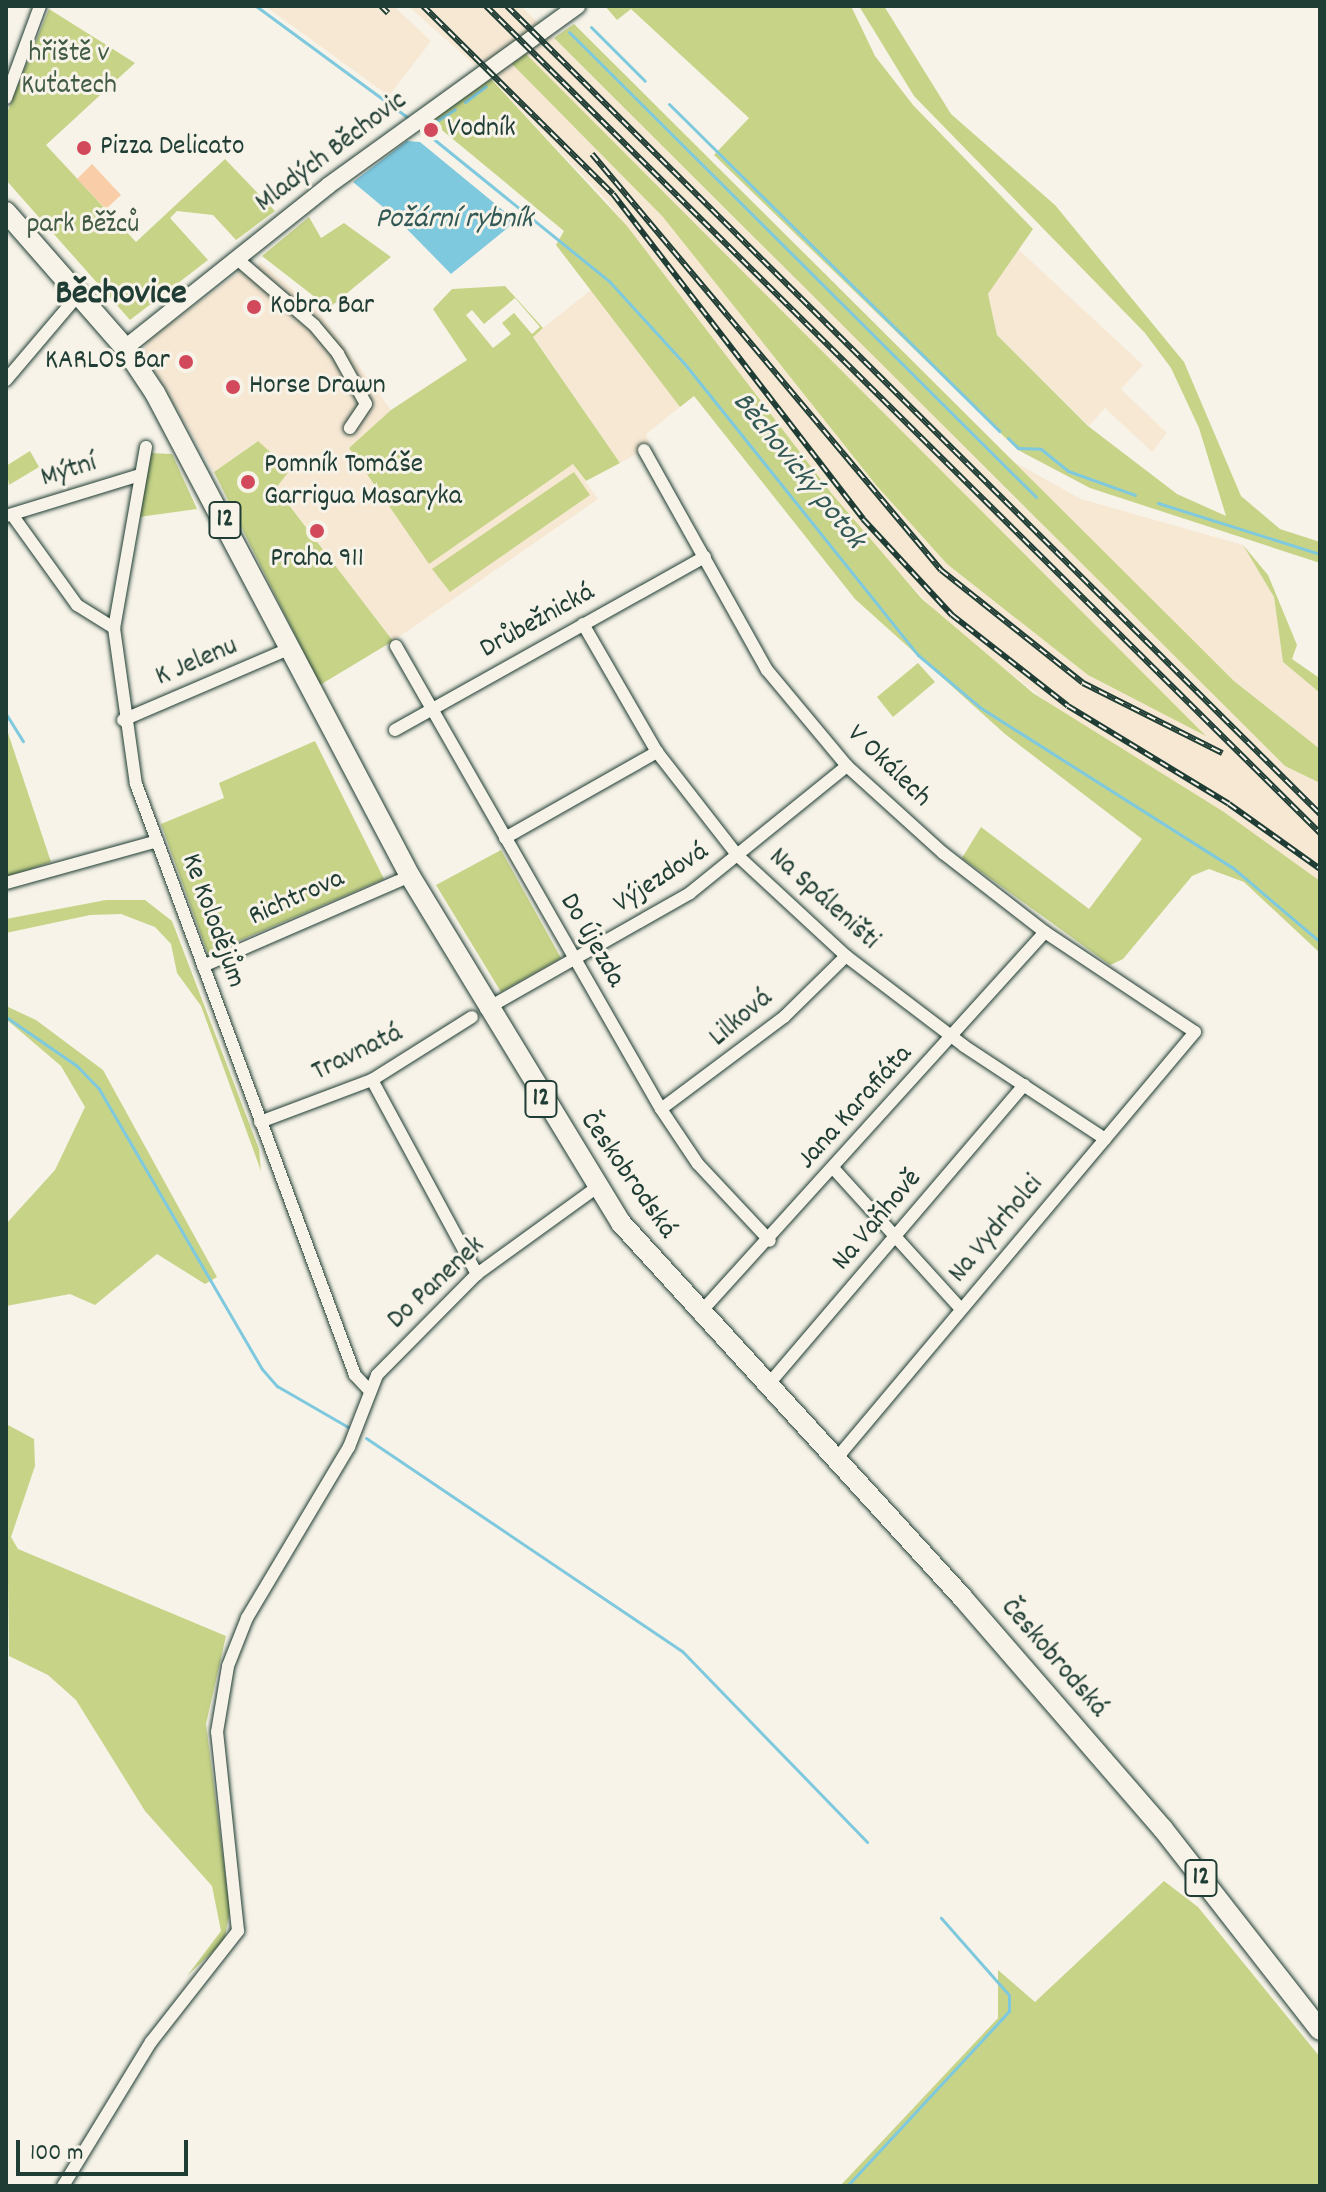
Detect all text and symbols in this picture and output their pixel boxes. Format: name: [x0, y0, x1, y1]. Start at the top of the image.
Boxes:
park label: hřiště v Kuťatech: [21, 38, 117, 104]
street label: Mladých Běchovic: [250, 85, 414, 221]
place label: Vodník: [447, 113, 516, 147]
marker: Vodník: [422, 121, 440, 139]
place label: Pizza Delicato: [100, 131, 244, 165]
marker: Pizza Delicato: [75, 139, 93, 157]
water label: Požární rybník: [375, 203, 533, 239]
park label: park Běžců: [27, 209, 139, 243]
district label: Běchovice: [55, 274, 187, 318]
place label: Kobra Bar: [270, 290, 374, 324]
marker: Kobra Bar: [245, 298, 263, 316]
place label: KARLOS Bar: [45, 345, 170, 379]
marker: KARLOS Bar: [177, 353, 195, 371]
place label: Horse Drawn: [249, 370, 386, 404]
marker: Horse Drawn: [224, 378, 242, 396]
water label: Běchovický potok: [723, 386, 871, 558]
street label: Mýtní: [37, 448, 101, 496]
place label: Pomník Tomáše Garrigua Masaryka: [264, 449, 462, 515]
marker: Pomník Tomáše Garrigua Masaryka: [239, 473, 257, 491]
road number: 12: [207, 498, 243, 542]
marker: Praha 911: [308, 522, 326, 540]
place label: Praha 911: [270, 543, 364, 577]
street label: Drůbežnická: [475, 577, 601, 667]
street label: K Jelenu: [151, 631, 243, 695]
street label: V Okálech: [839, 719, 937, 815]
street label: Výjezdová: [608, 836, 716, 922]
street label: Na Spáleništi: [761, 842, 885, 958]
street label: Ke Kolodějům: [172, 849, 252, 993]
street label: Richtrova: [244, 863, 350, 935]
street label: Do Újezda: [551, 888, 631, 994]
street label: Lilková: [703, 983, 781, 1055]
street label: Travnatá: [307, 1018, 409, 1090]
street label: Jana Karafiáta: [791, 1039, 921, 1177]
road number: 12: [523, 1077, 559, 1121]
street label: Českobrodská: [571, 1106, 683, 1246]
street label: Na Vaňhově: [826, 1163, 930, 1279]
street label: Na Vydrholci: [942, 1169, 1052, 1291]
street label: Do Panenek: [381, 1230, 493, 1338]
street label: Českobrodská: [992, 1592, 1114, 1726]
road number: 12: [1183, 1856, 1219, 1900]
scale bar: [20, 2124, 192, 2174]
text: 100 m: [30, 2137, 83, 2171]

